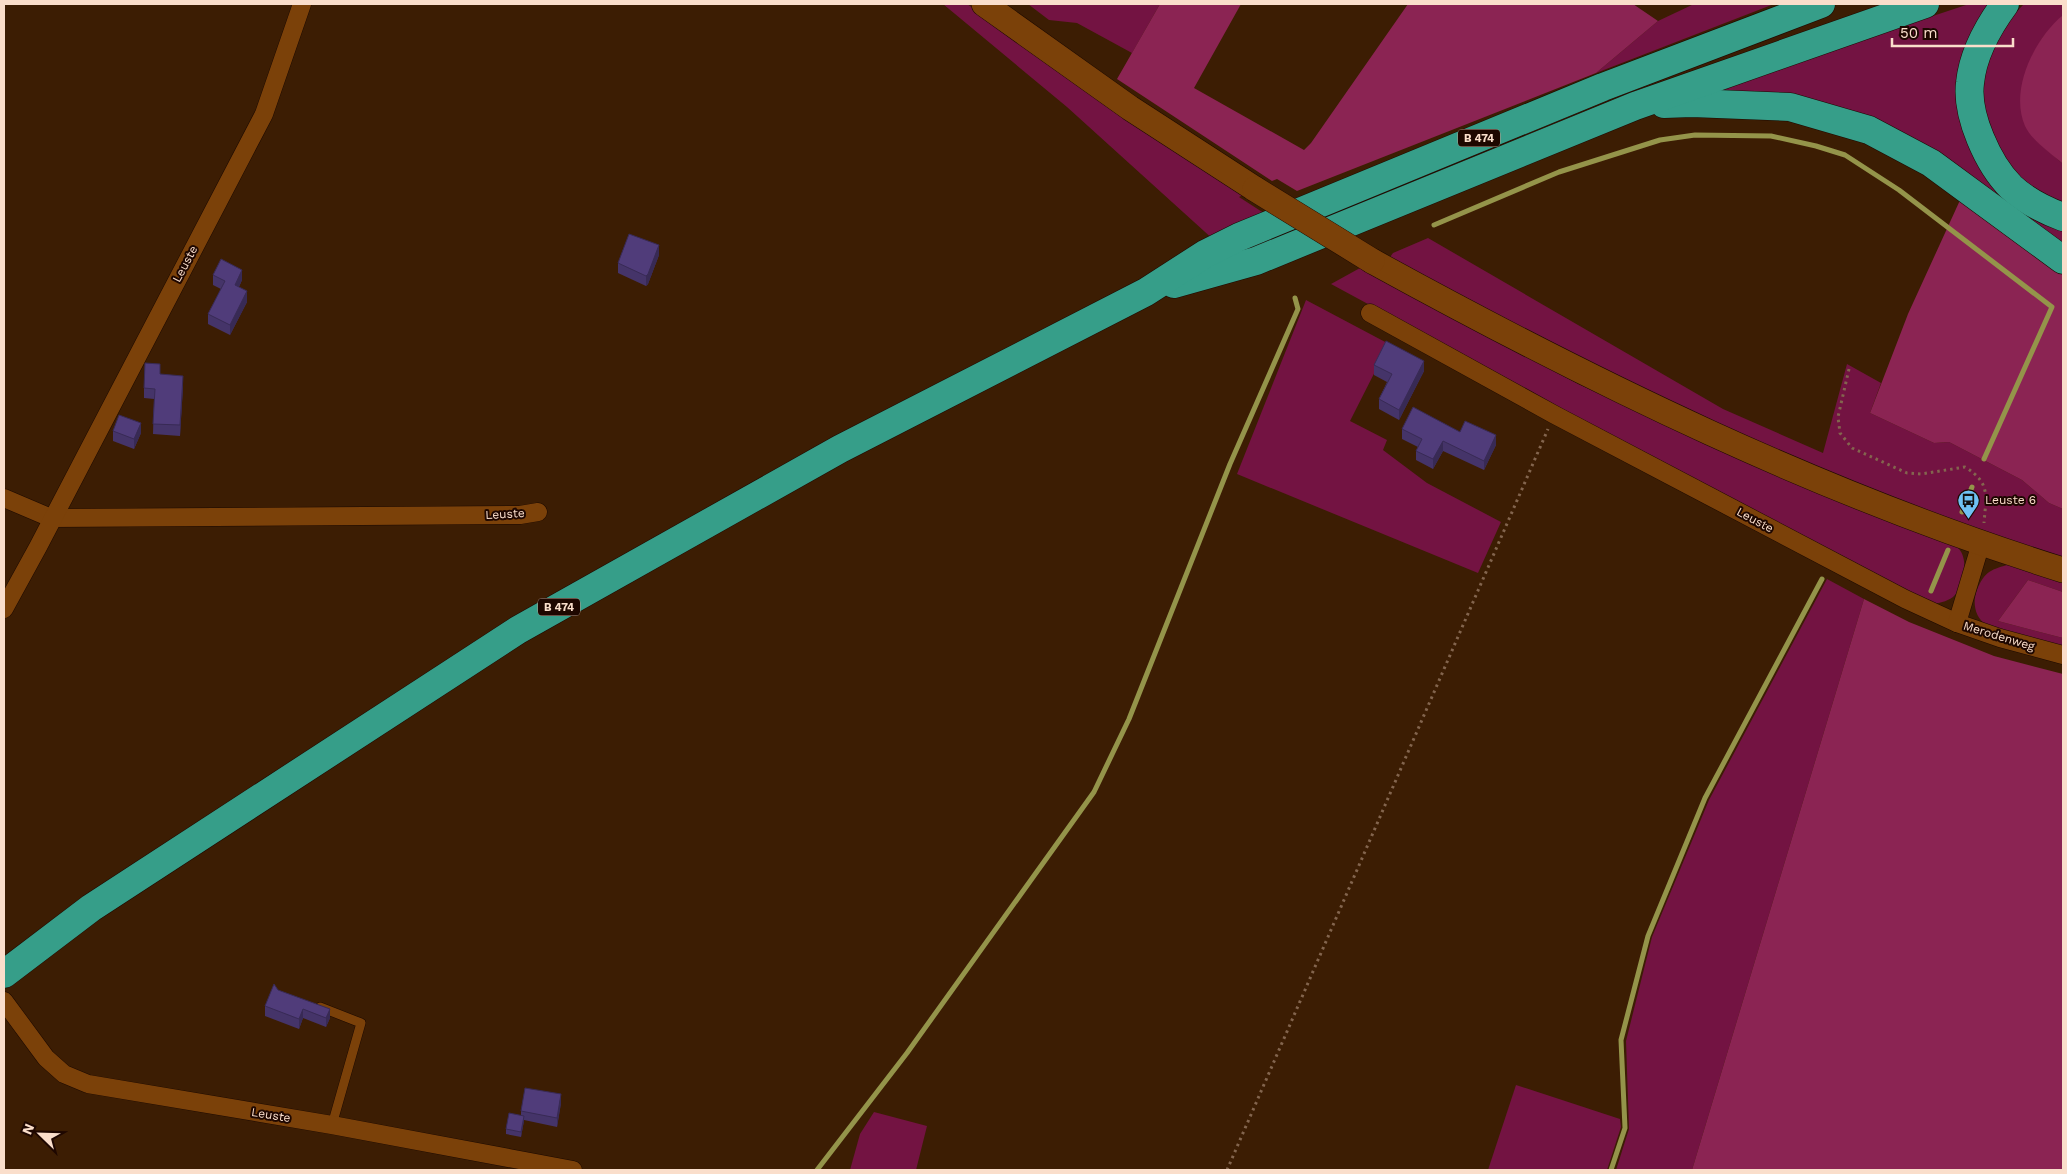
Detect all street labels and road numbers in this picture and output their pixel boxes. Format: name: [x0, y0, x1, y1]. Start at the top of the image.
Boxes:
road number: B 474: [1458, 130, 1500, 146]
street label: Leuste: [170, 243, 201, 285]
street label: Leuste: [1734, 505, 1776, 536]
street label: Leuste: [485, 506, 525, 522]
road number: B 474: [538, 598, 580, 616]
street label: Merodenweg: [1962, 618, 2037, 654]
street label: Leuste: [250, 1105, 292, 1125]

